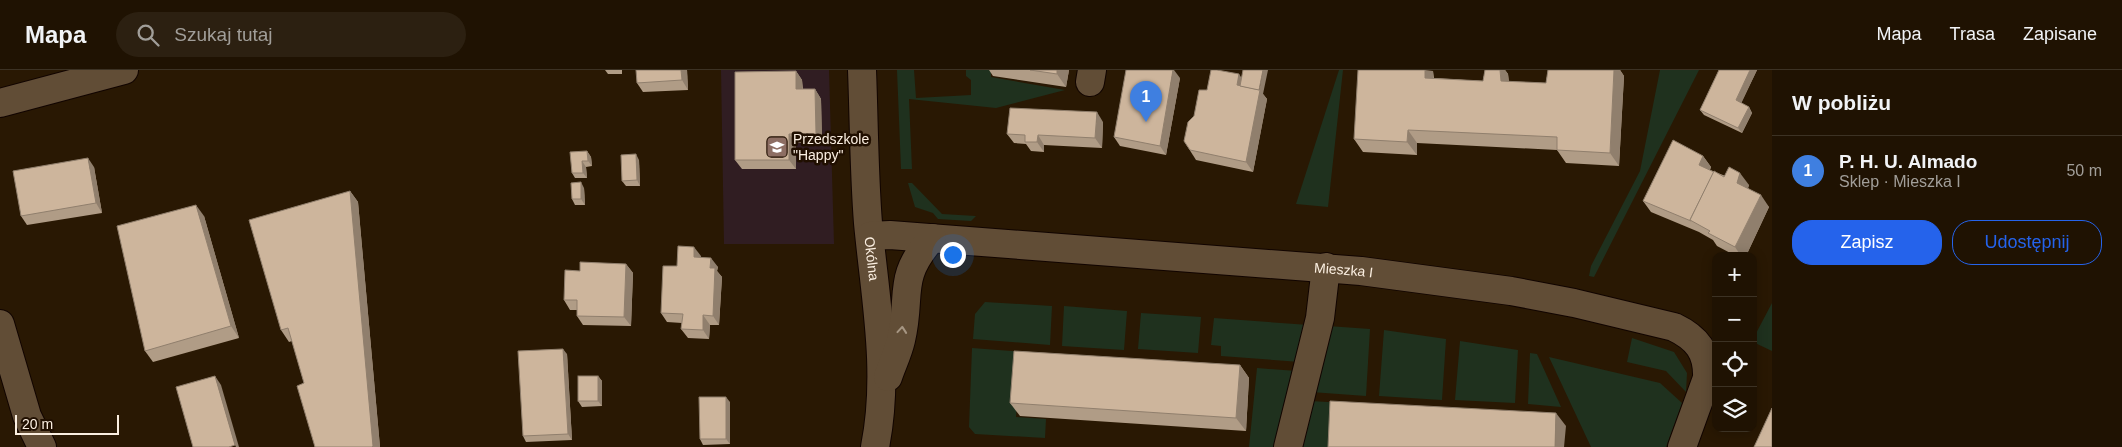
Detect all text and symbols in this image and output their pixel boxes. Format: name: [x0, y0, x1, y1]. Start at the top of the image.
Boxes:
search box: [116, 12, 466, 57]
text: Mapa: [25, 21, 86, 48]
icon: search: [134, 21, 162, 49]
text: Szukaj tutaj: [174, 24, 273, 45]
text: Mapa: [1877, 24, 1922, 44]
text: Trasa: [1950, 24, 1995, 44]
text: Zapisane: [2023, 24, 2097, 44]
pin: 1: [1130, 81, 1162, 122]
text: W pobliżu: [1792, 91, 1891, 114]
place label: Przedszkole "Happy": [793, 131, 869, 163]
school or university icon: Przedszkole "Happy": [765, 135, 789, 159]
text: P. H. U. Almado: [1839, 151, 1977, 172]
text: 1: [1804, 162, 1812, 179]
text: 50 m: [2066, 162, 2102, 179]
text: Sklep · Mieszka I: [1839, 173, 1961, 190]
button: Zapisz: [1792, 220, 1942, 265]
button: Udostępnij: [1952, 220, 2102, 265]
street label: Okólna: [861, 236, 882, 282]
your location: [940, 242, 966, 268]
map controls: [1712, 252, 1757, 432]
button: +: [1712, 252, 1757, 297]
street label: Mieszka I: [1314, 259, 1374, 281]
button: −: [1712, 297, 1757, 342]
one-way arrow: [896, 326, 907, 334]
button: locate: [1712, 342, 1757, 387]
button: layers: [1712, 387, 1757, 432]
scale bar: [15, 412, 119, 435]
text: 20 m: [22, 416, 53, 432]

